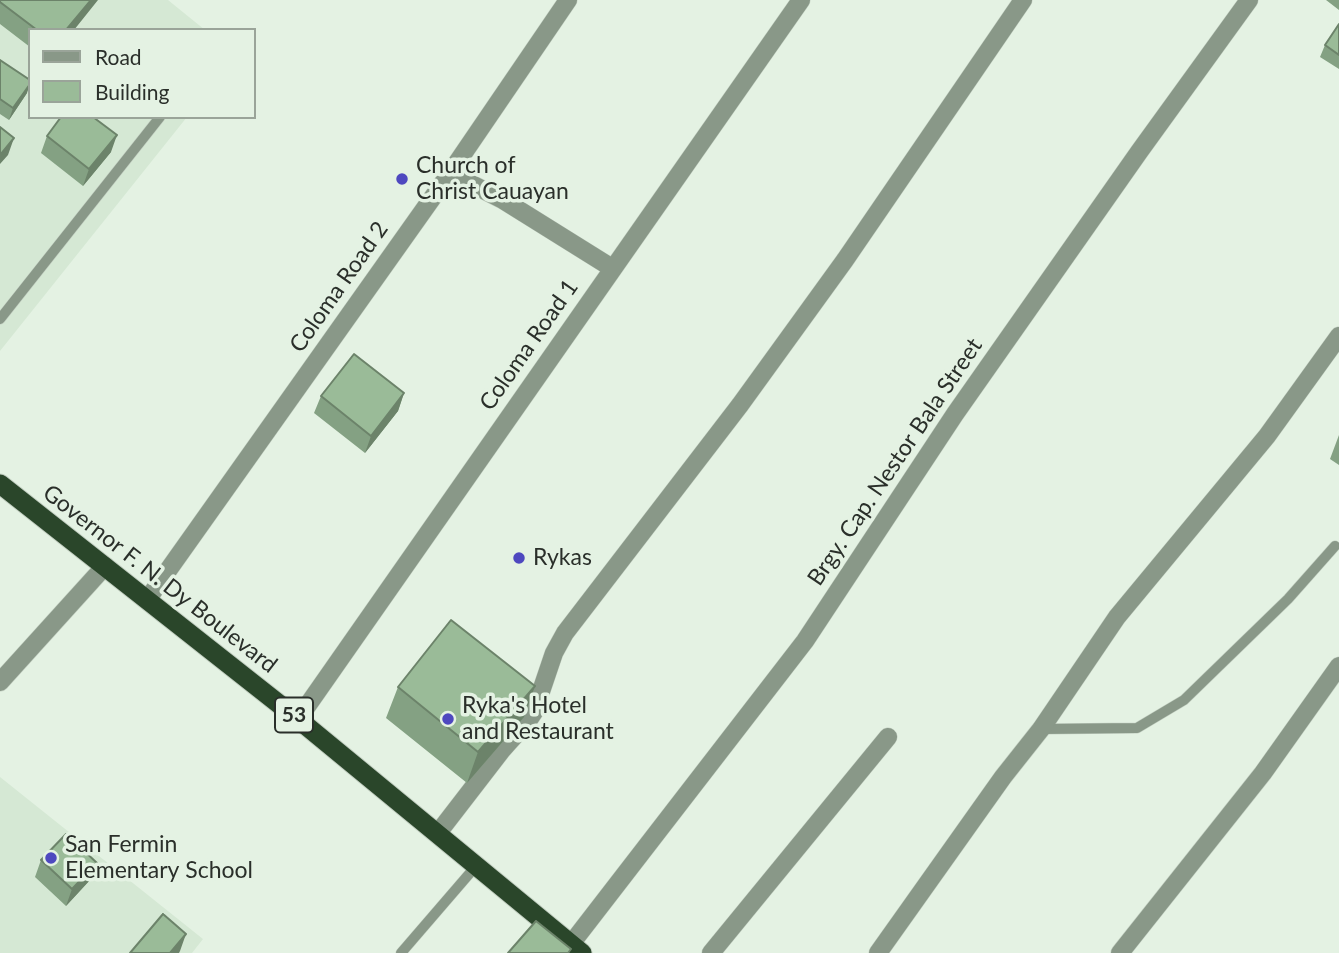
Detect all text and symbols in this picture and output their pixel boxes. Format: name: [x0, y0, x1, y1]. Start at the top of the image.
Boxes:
legend: [28, 28, 256, 119]
text: Road: [95, 44, 142, 69]
text: Building: [95, 79, 170, 104]
place label: Church of Christ Cauayan: [416, 152, 569, 206]
marker: Church of Christ Cauayan: [394, 171, 410, 187]
street label: Coloma Road 2: [284, 216, 394, 358]
street label: Coloma Road 1: [474, 274, 584, 416]
street label: Brgy. Cap. Nestor Bala Street: [802, 333, 988, 591]
street label: Governor F. N. Dy Boulevard: [37, 479, 283, 679]
place label: Rykas: [533, 544, 592, 572]
marker: Rykas: [511, 550, 527, 566]
place label: Ryka's Hotel and Restaurant: [462, 692, 614, 746]
road number: 53: [275, 698, 313, 732]
marker: Ryka's Hotel and Restaurant: [440, 711, 456, 727]
place label: San Fermin Elementary School: [65, 831, 253, 885]
marker: San Fermin Elementary School: [43, 850, 59, 866]

